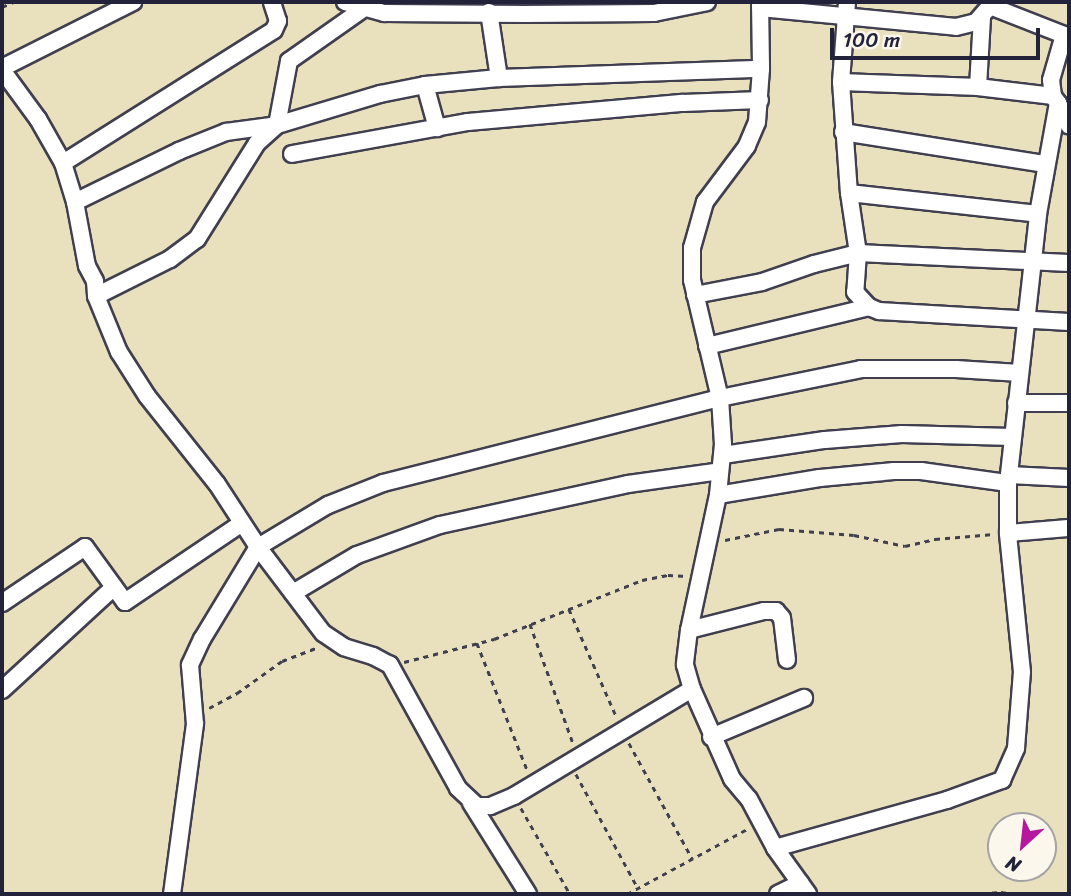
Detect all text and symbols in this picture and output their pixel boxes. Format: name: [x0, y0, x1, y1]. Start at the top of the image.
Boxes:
scale bar: [833, 14, 1043, 58]
text: 100 m: [843, 21, 900, 59]
north arrow: [987, 812, 1057, 882]
text: N: [1000, 847, 1027, 882]

